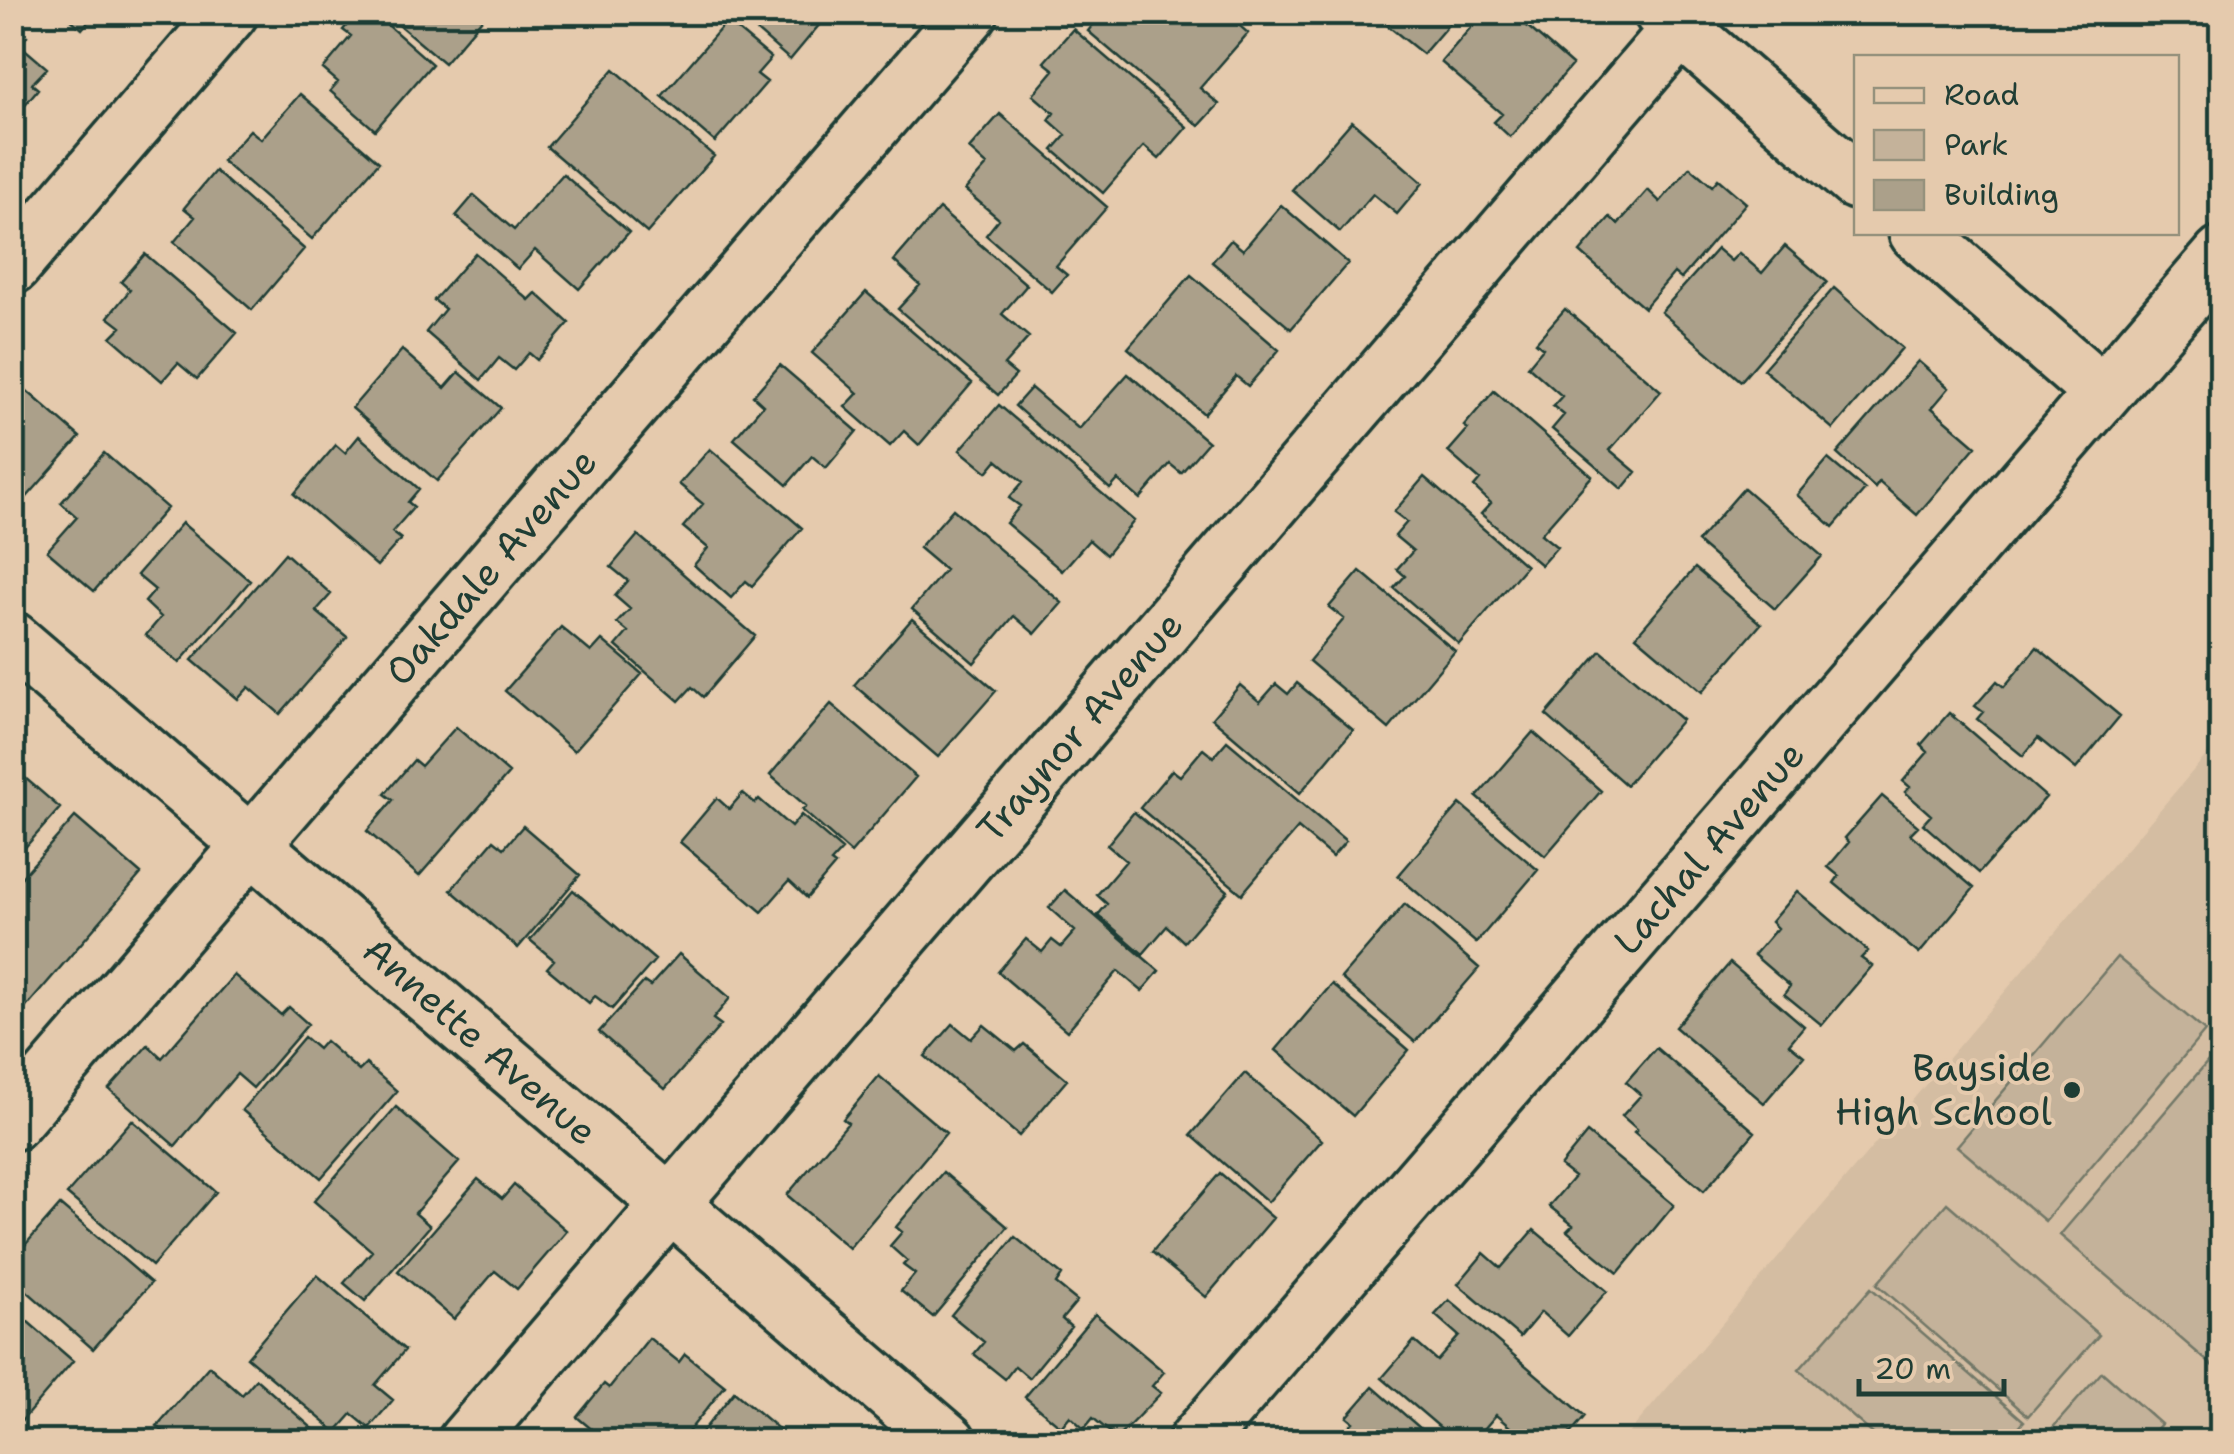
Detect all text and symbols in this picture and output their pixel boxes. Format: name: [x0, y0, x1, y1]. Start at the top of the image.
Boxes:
legend: [1854, 55, 2179, 235]
text: Road: [1944, 74, 2019, 115]
text: Park: [1944, 124, 2008, 165]
text: Building: [1944, 174, 2059, 215]
street label: Oakdale Avenue: [373, 437, 608, 696]
street label: Traynor Avenue: [965, 600, 1194, 853]
street label: Lachal Avenue: [1602, 730, 1816, 965]
street label: Annette Avenue: [352, 925, 608, 1157]
place label: Bayside High School: [1835, 1042, 2053, 1137]
marker: Bayside High School: [2061, 1079, 2083, 1101]
scale bar: [1859, 1334, 2004, 1396]
text: 20 m: [1874, 1348, 1951, 1389]

